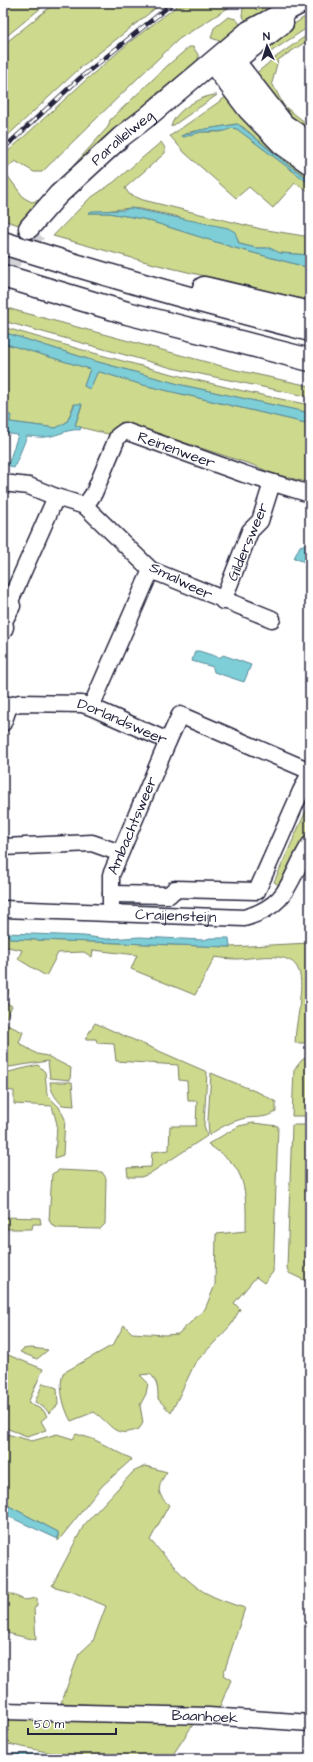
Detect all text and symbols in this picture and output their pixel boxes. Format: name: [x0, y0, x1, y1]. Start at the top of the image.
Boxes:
north arrow: [247, 26, 287, 66]
text: N: [262, 29, 270, 44]
street label: Parallelweg: [86, 105, 159, 170]
street label: Reinenweer: [135, 426, 218, 473]
street label: Gildersweer: [222, 500, 274, 584]
street label: Smalweer: [146, 557, 216, 605]
street label: Dorlandsweer: [75, 693, 171, 750]
street label: Ambachtsweer: [102, 773, 162, 878]
street label: Craijensteijn: [135, 903, 217, 927]
street label: Baanhoek: [171, 1705, 239, 1729]
scale bar: [28, 1710, 116, 1736]
text: 50 m: [34, 1716, 65, 1733]

